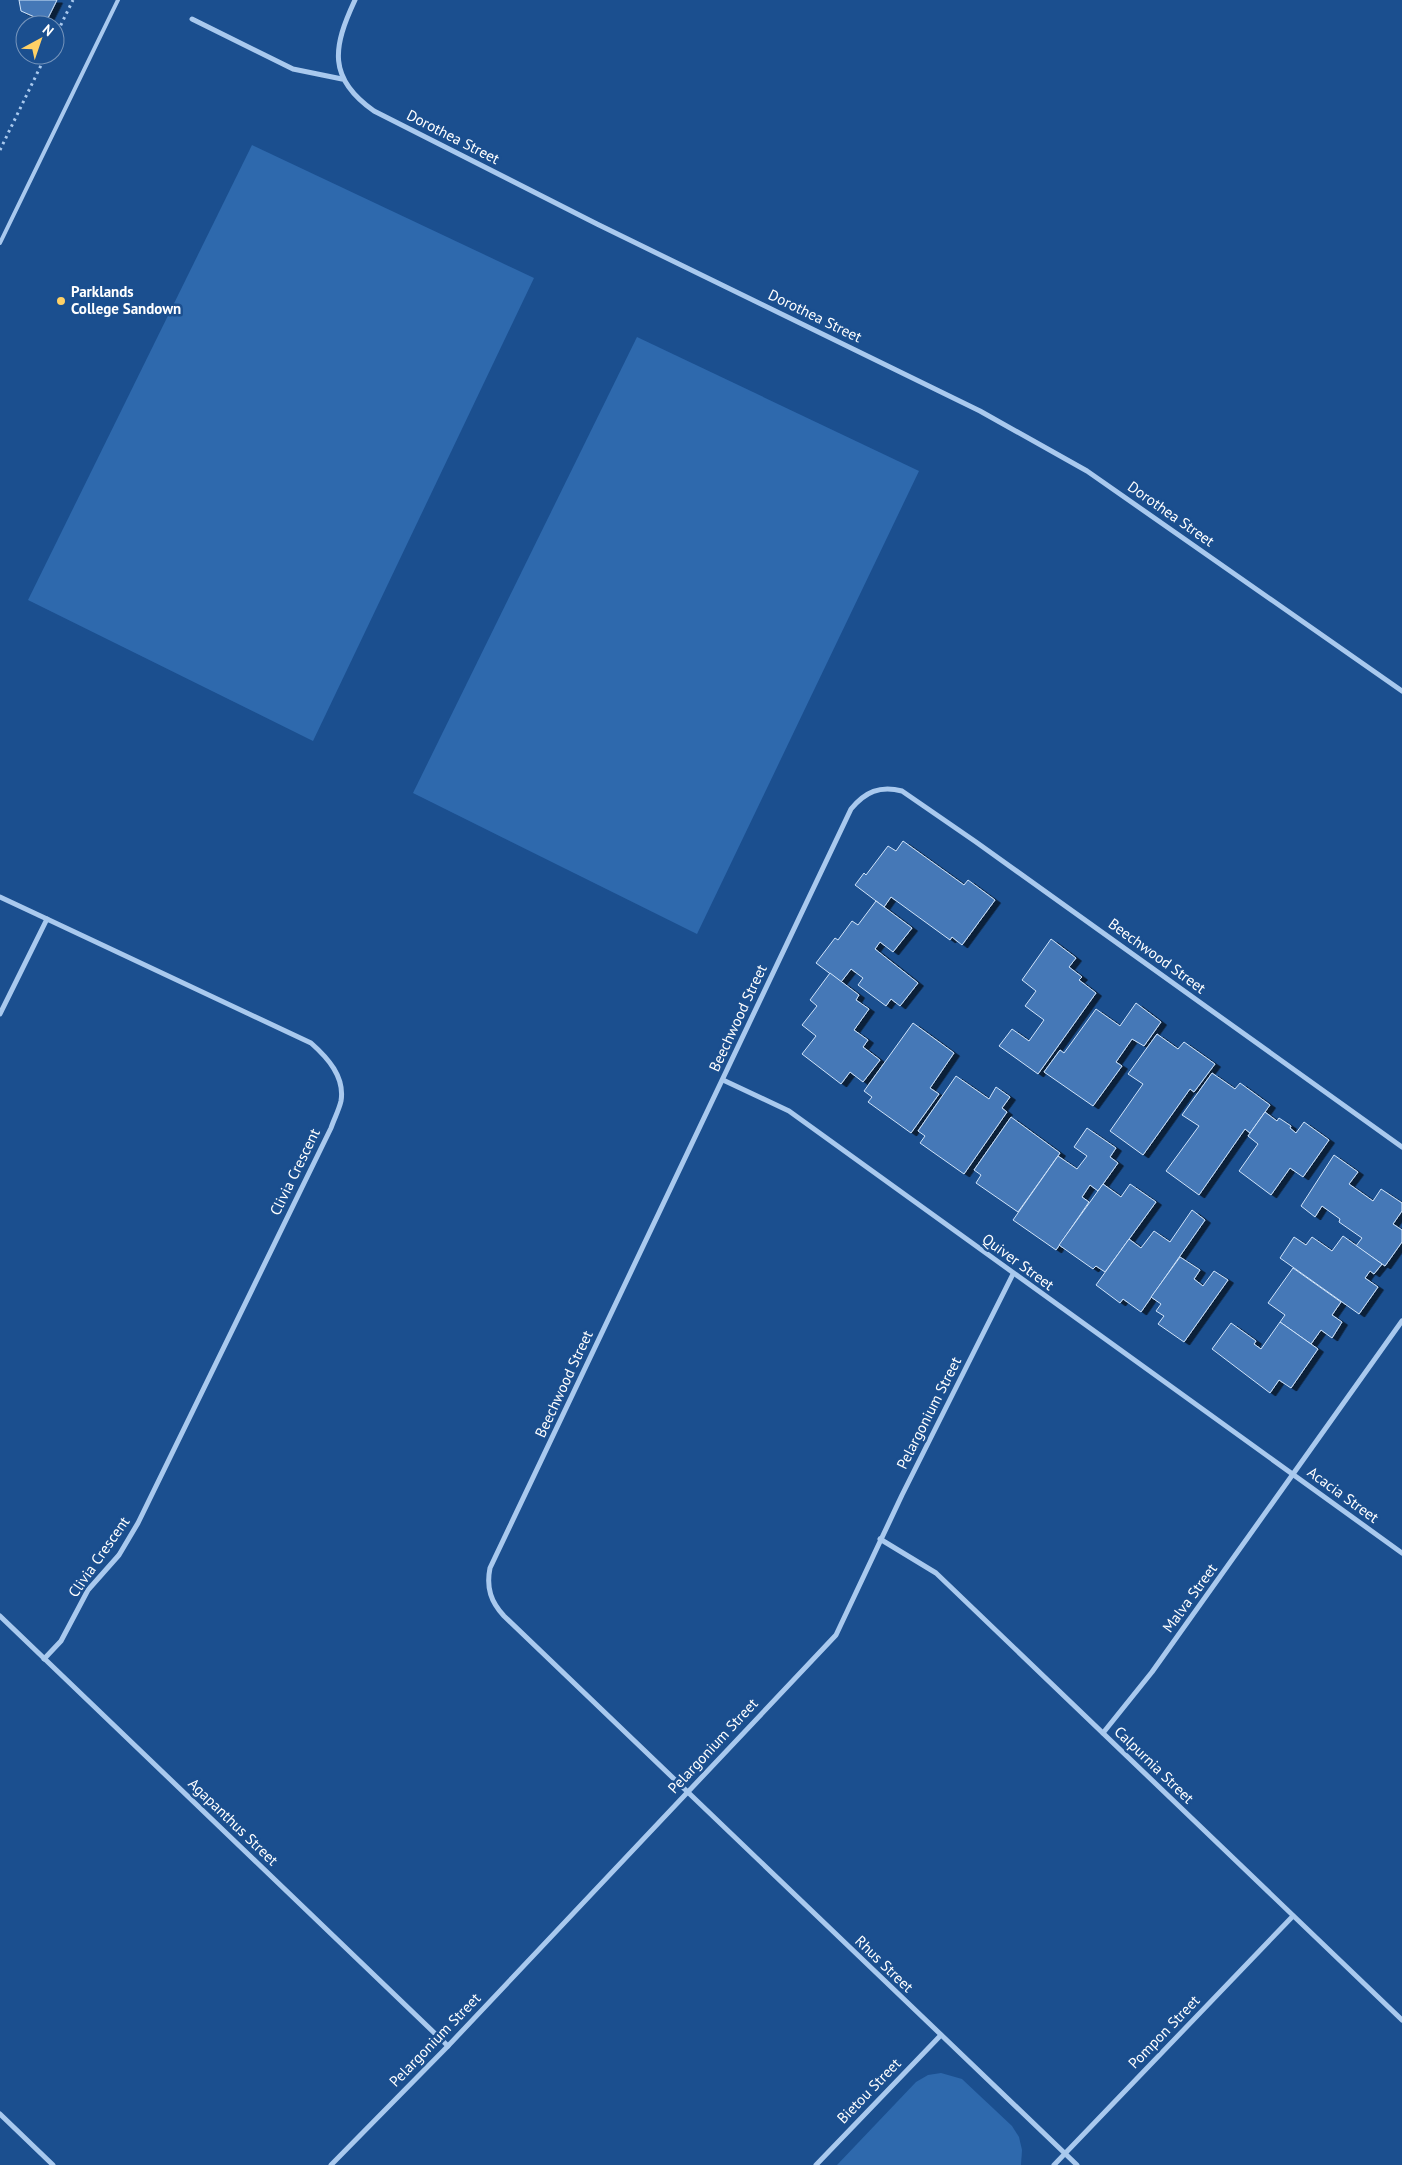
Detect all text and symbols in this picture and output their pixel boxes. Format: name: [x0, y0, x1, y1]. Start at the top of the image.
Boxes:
north arrow: [15, 15, 65, 65]
text: N: [39, 20, 58, 40]
street label: Dorothea Street: [404, 105, 503, 168]
place label: Parklands College Sandown: [71, 282, 181, 318]
street label: Dorothea Street: [765, 285, 865, 346]
marker: Parklands College Sandown: [55, 295, 67, 307]
street label: Dorothea Street: [1124, 477, 1218, 551]
street label: Beechwood Street: [1105, 914, 1210, 997]
street label: Beechwood Street: [704, 961, 771, 1074]
street label: Clivia Crescent: [265, 1125, 324, 1218]
street label: Quiver Street: [979, 1229, 1058, 1294]
street label: Beechwood Street: [530, 1327, 597, 1440]
street label: Pelargonium Street: [892, 1354, 965, 1472]
street label: Acacia Street: [1304, 1462, 1383, 1527]
street label: Clivia Crescent: [64, 1513, 133, 1601]
street label: Malva Street: [1158, 1559, 1221, 1636]
street label: Pelargonium Street: [664, 1694, 762, 1797]
street label: Calpurnia Street: [1111, 1722, 1198, 1807]
street label: Agapanthus Street: [184, 1774, 282, 1869]
street label: Rhus Street: [851, 1931, 918, 1996]
street label: Pelargonium Street: [385, 1989, 484, 2091]
street label: Pompon Street: [1124, 1991, 1203, 2072]
street label: Bietou Street: [833, 2054, 905, 2127]

